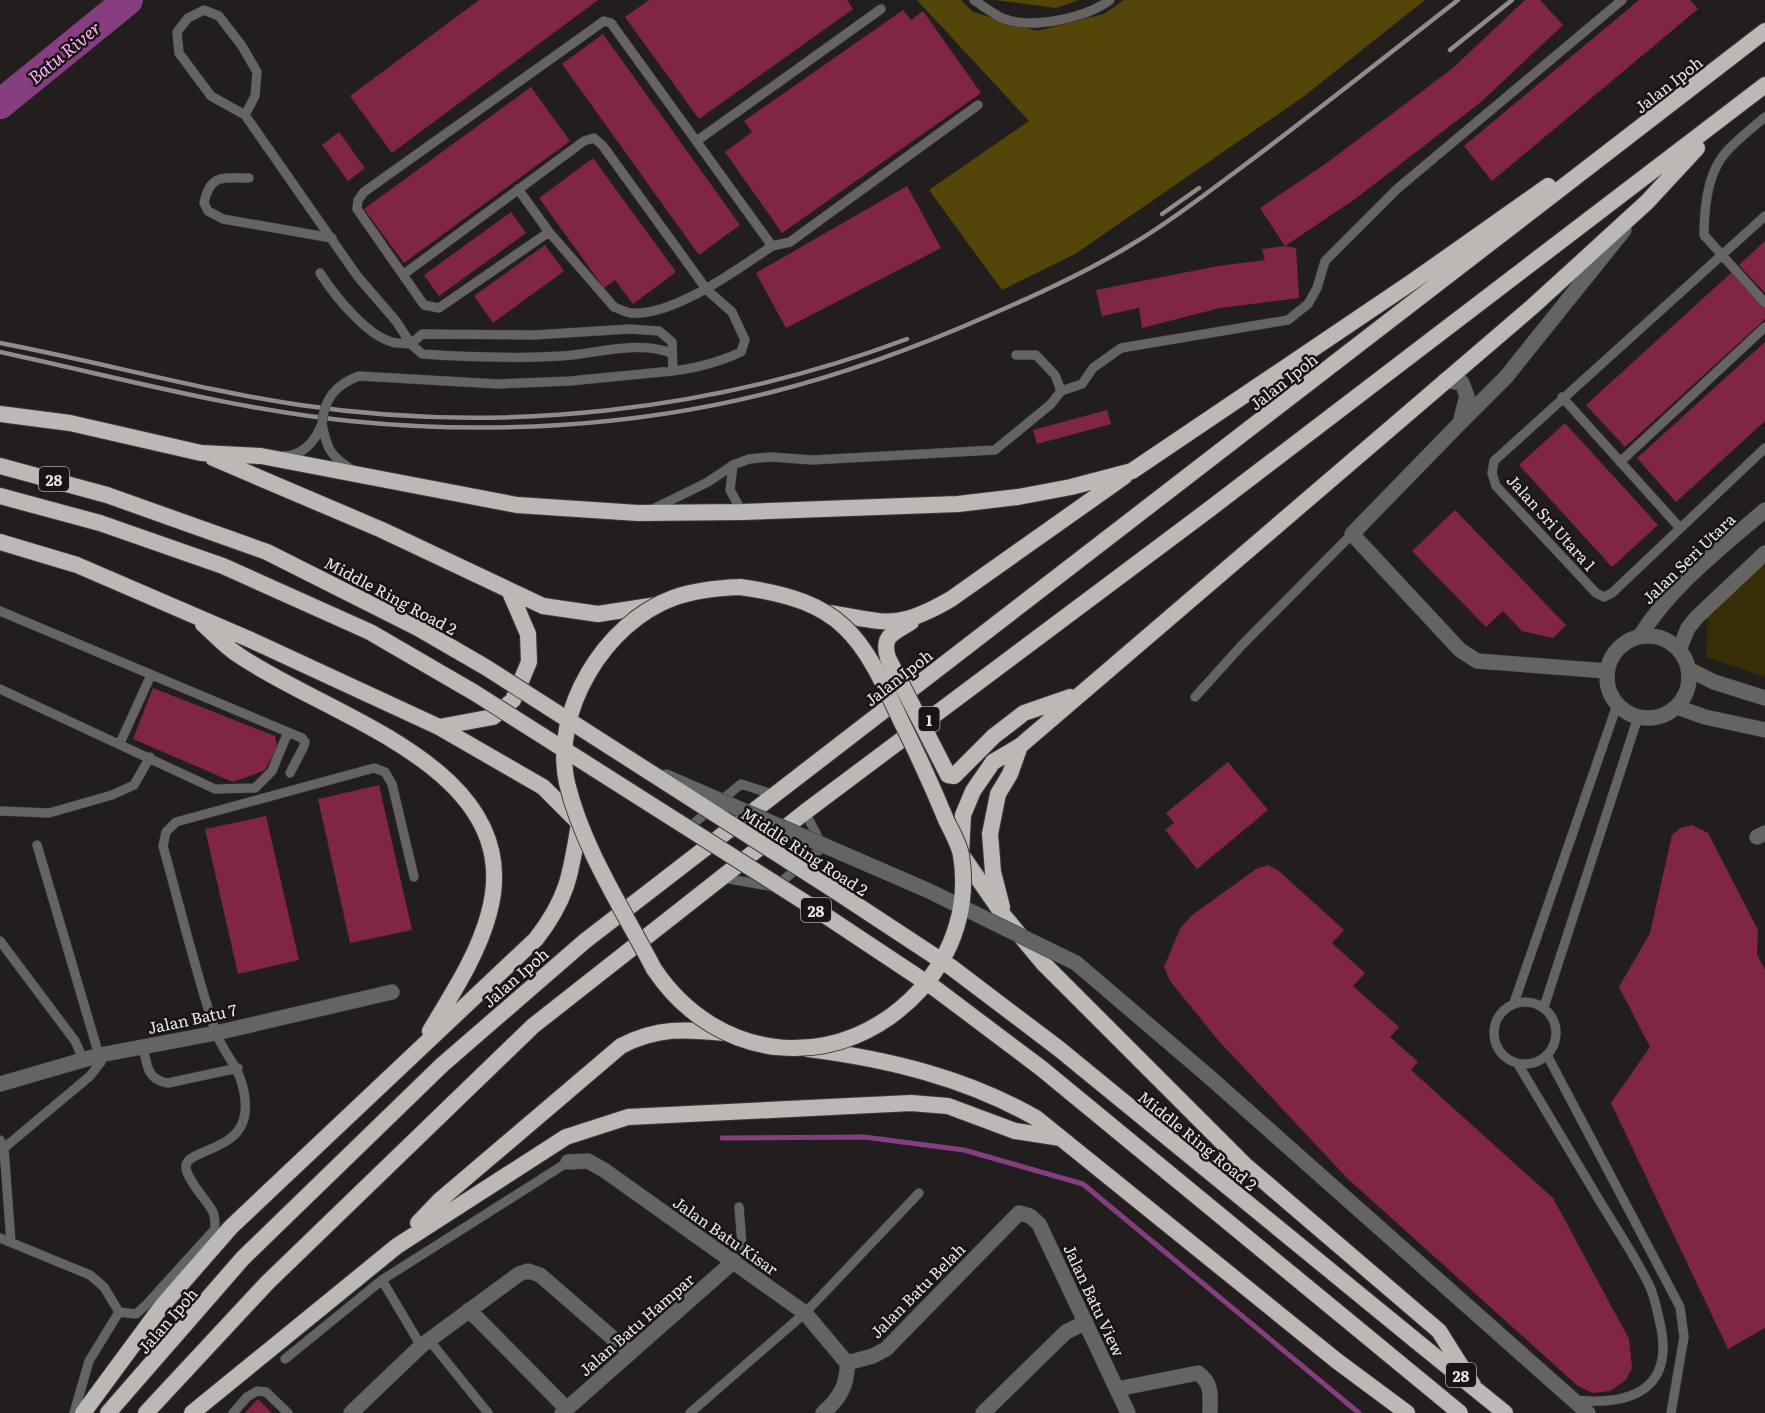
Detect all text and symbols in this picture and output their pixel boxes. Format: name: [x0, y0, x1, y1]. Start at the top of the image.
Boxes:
water label: Batu River: [22, 14, 106, 90]
street label: Jalan Ipoh: [1629, 49, 1707, 118]
street label: Jalan Ipoh: [1244, 346, 1322, 415]
road number: 28: [39, 467, 69, 491]
street label: Jalan Sri Utara 1: [1502, 468, 1602, 576]
street label: Jalan Seri Utara: [1636, 507, 1740, 609]
street label: Middle Ring Road 2: [320, 550, 462, 640]
street label: Jalan Ipoh: [859, 642, 937, 711]
road number: 1: [918, 707, 940, 731]
street label: Middle Ring Road 2: [737, 801, 873, 901]
road number: 28: [801, 898, 831, 922]
street label: Jalan Ipoh: [477, 941, 554, 1013]
street label: Jalan Batu 7: [145, 997, 239, 1039]
street label: Middle Ring Road 2: [1133, 1084, 1263, 1196]
street label: Jalan Batu Kisar: [669, 1190, 784, 1280]
street label: Jalan Batu Belah: [864, 1237, 970, 1343]
street label: Jalan Batu View: [1058, 1240, 1132, 1360]
street label: Jalan Batu Hampar: [573, 1267, 699, 1381]
street label: Jalan Ipoh: [131, 1281, 203, 1358]
road number: 28: [1446, 1363, 1476, 1387]

